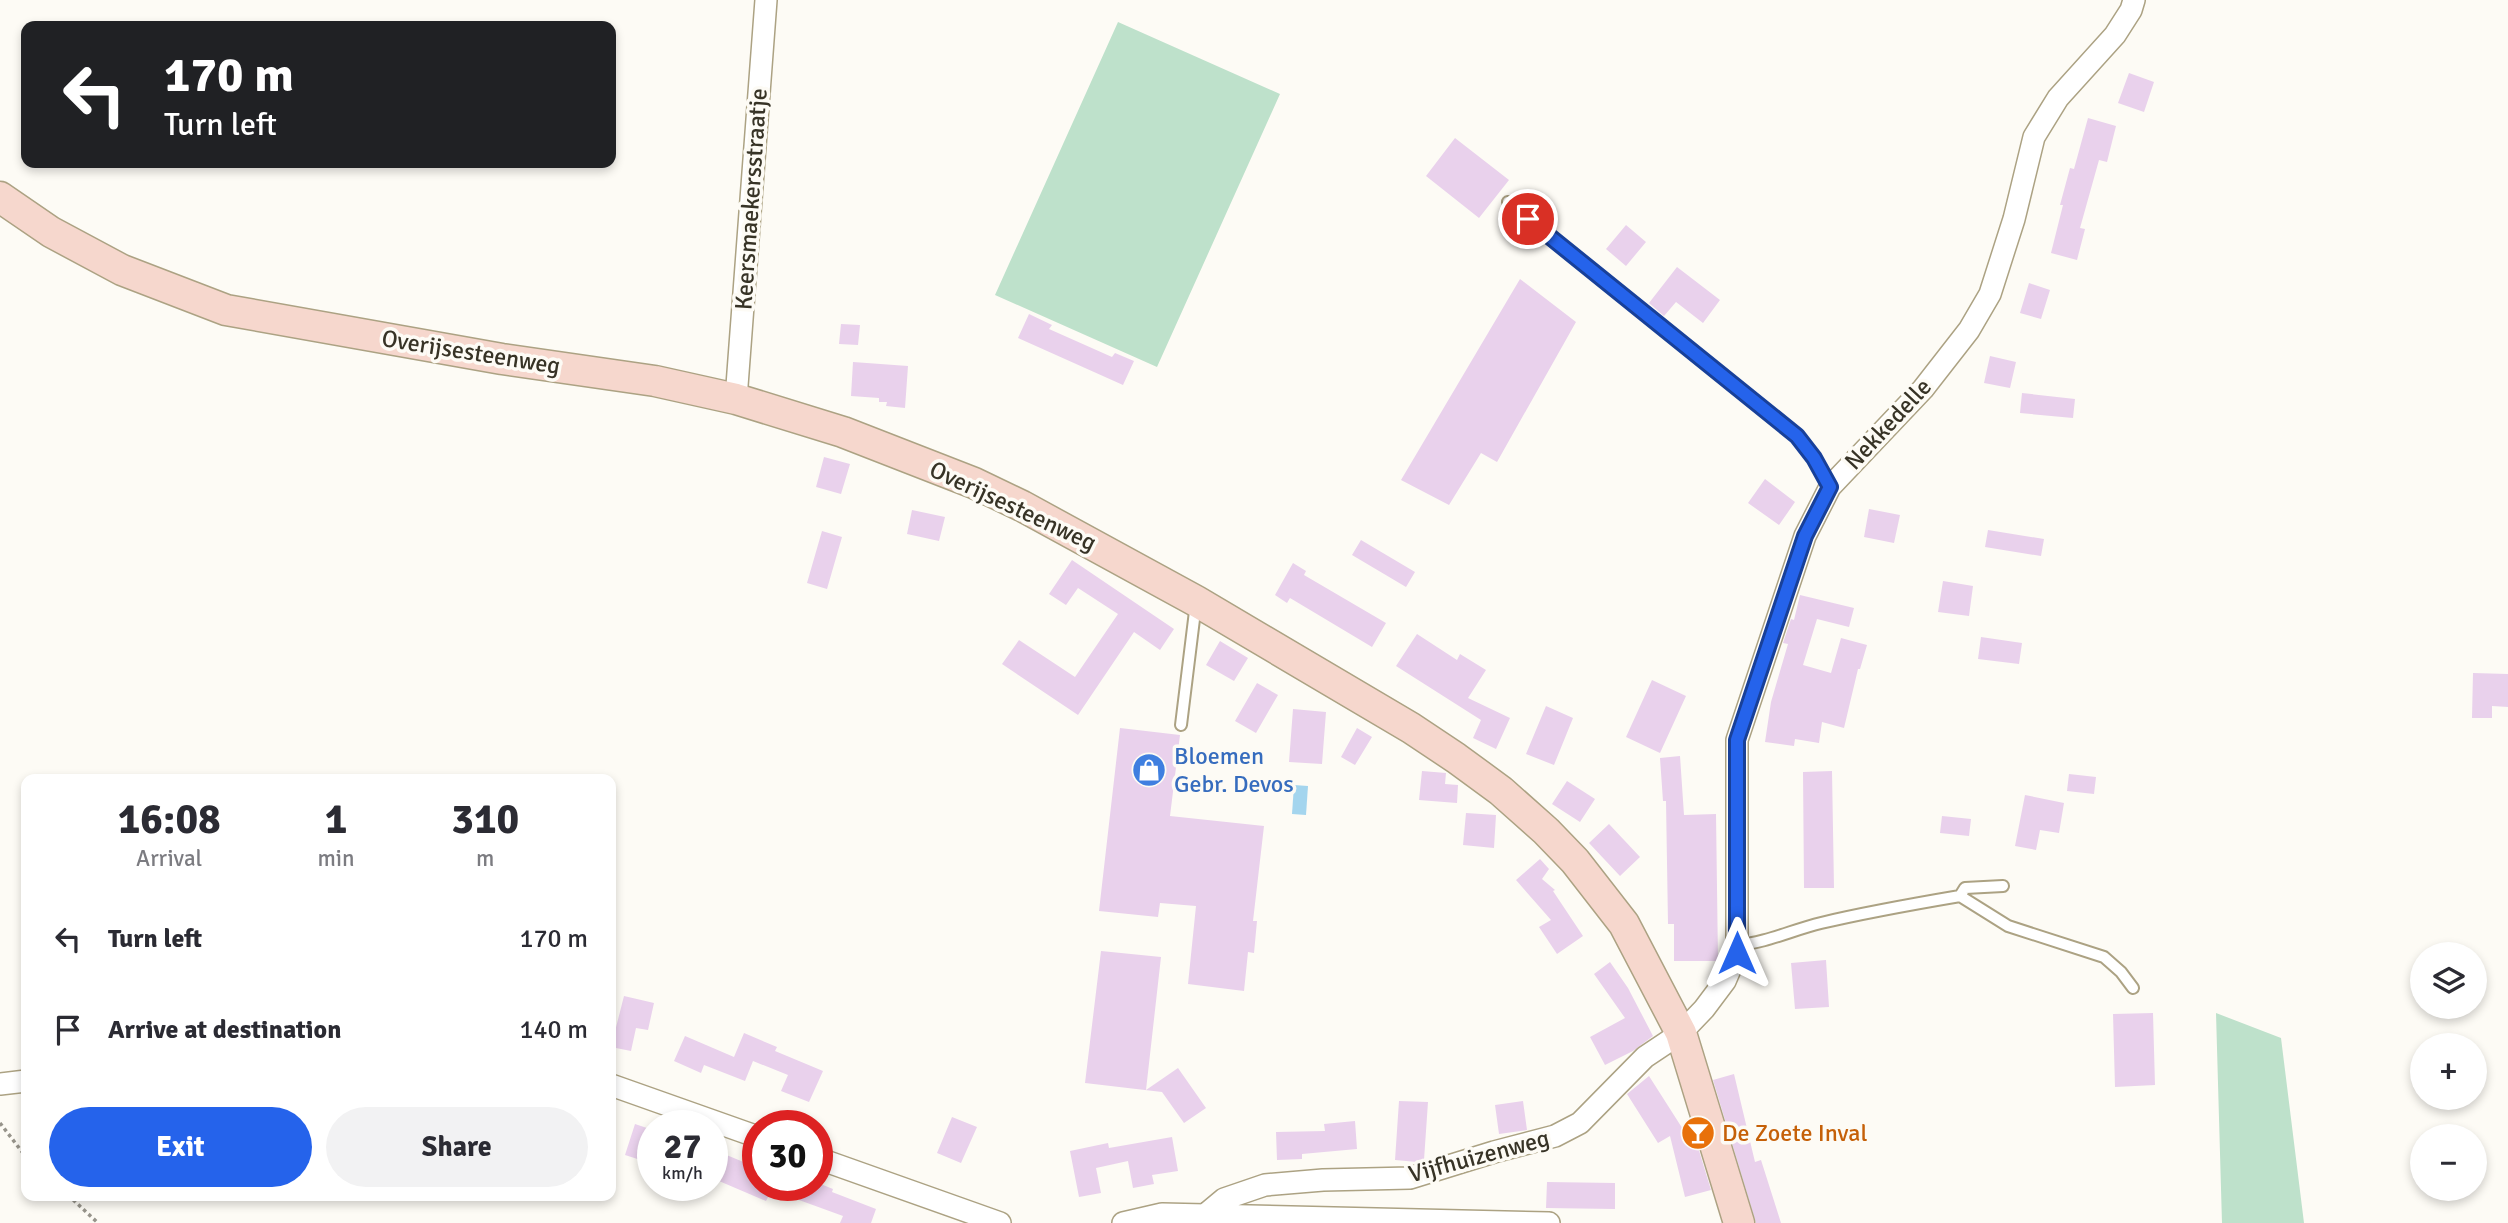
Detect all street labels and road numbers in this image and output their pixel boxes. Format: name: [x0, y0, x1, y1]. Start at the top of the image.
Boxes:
street label: Keersmaekersstraatje: [728, 87, 774, 311]
street label: Overijsesteenweg: [380, 323, 562, 381]
street label: Nekkedelle: [1838, 372, 1938, 476]
street label: Overijsesteenweg: [925, 454, 1101, 558]
street label: Vijfhuizenweg: [1405, 1123, 1553, 1189]

